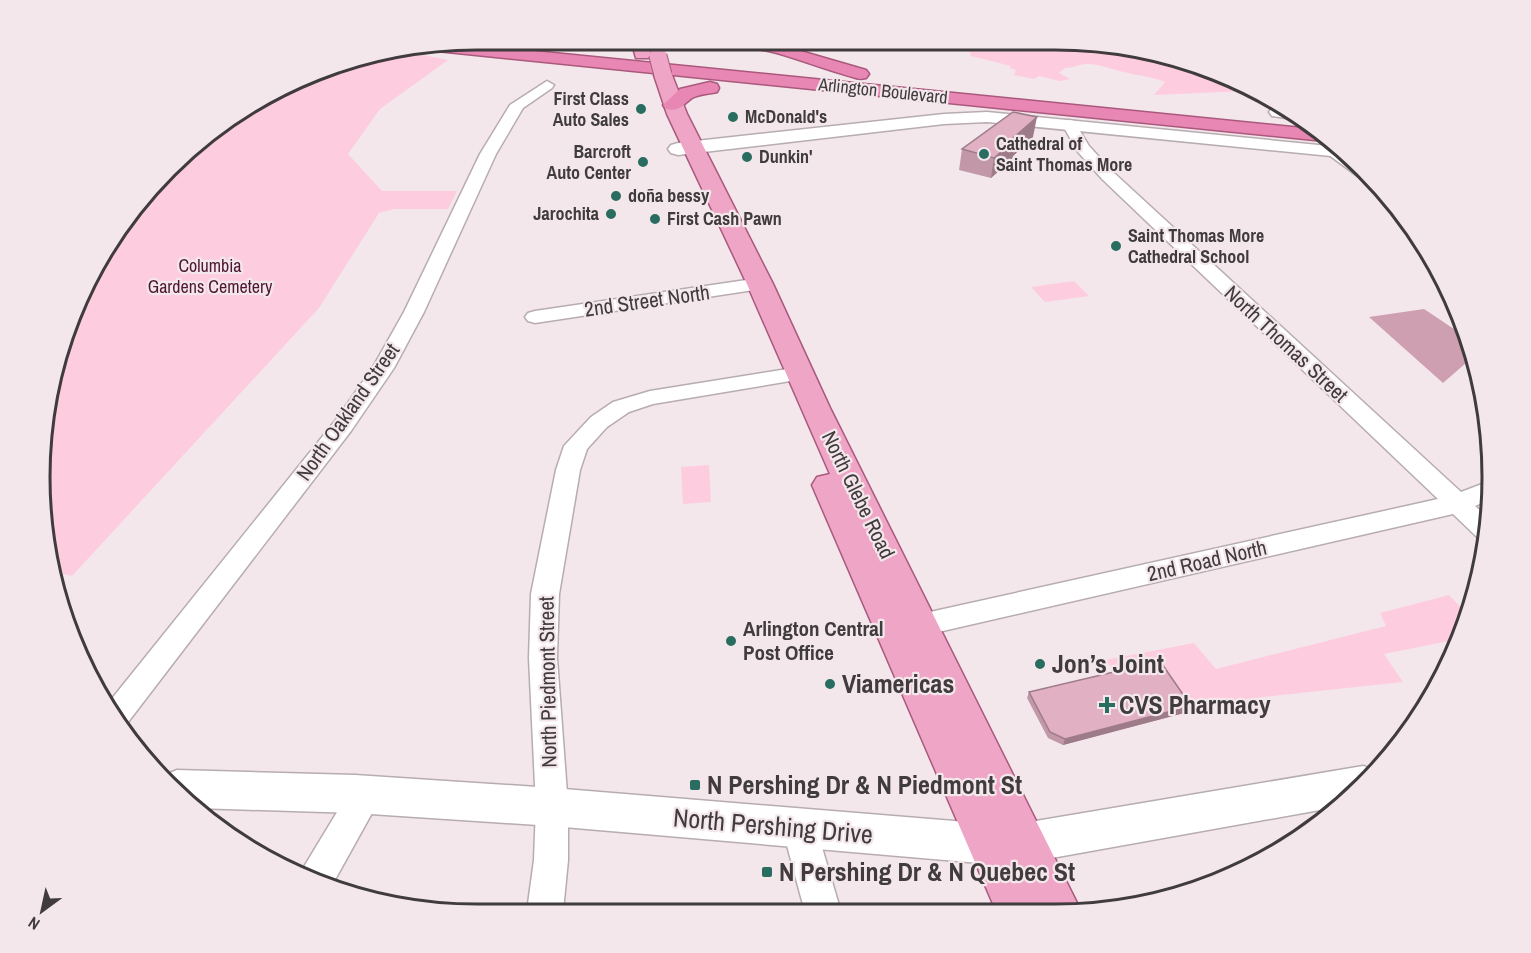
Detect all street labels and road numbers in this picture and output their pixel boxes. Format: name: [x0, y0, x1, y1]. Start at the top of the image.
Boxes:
street label: Arlington Boulevard: [816, 71, 949, 110]
street label: 2nd Street North: [582, 277, 712, 324]
street label: North Thomas Street: [1218, 279, 1355, 409]
street label: North Oakland Street: [289, 337, 406, 486]
street label: North Glebe Road: [815, 426, 902, 564]
street label: 2nd Road North: [1144, 533, 1269, 588]
street label: North Piedmont Street: [532, 596, 563, 768]
street label: North Pershing Drive: [672, 799, 874, 852]

